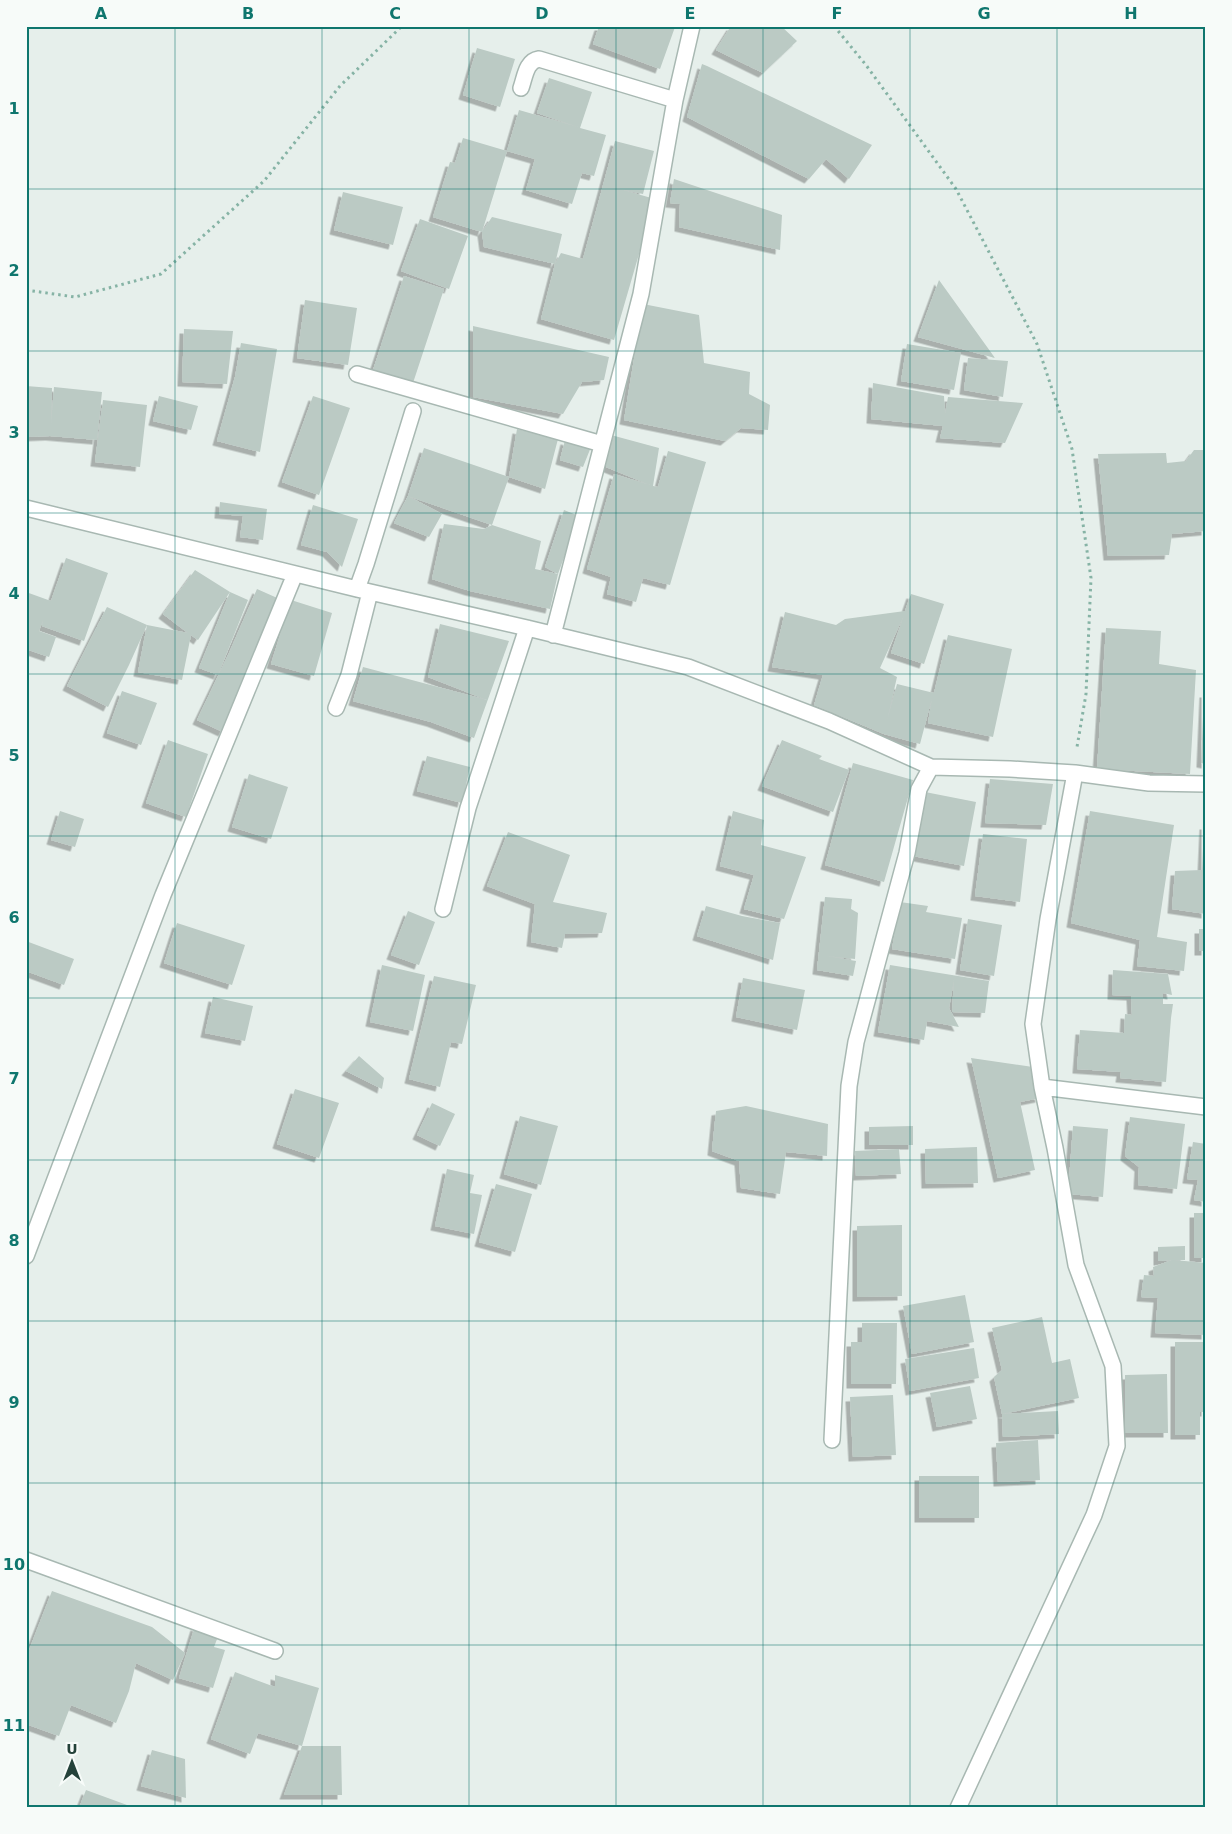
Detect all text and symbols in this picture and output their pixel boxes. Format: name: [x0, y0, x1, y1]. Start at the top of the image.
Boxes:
text: A: [95, 4, 108, 23]
text: B: [242, 4, 254, 23]
text: C: [389, 4, 401, 23]
text: D: [535, 4, 549, 23]
text: E: [685, 4, 695, 23]
text: F: [832, 4, 842, 23]
text: G: [977, 4, 991, 23]
text: H: [1124, 4, 1138, 23]
text: 1: [8, 99, 20, 118]
text: 2: [8, 261, 20, 280]
text: 3: [8, 423, 20, 442]
text: 4: [8, 584, 20, 603]
text: 5: [8, 746, 20, 765]
text: 6: [8, 908, 20, 927]
text: 7: [8, 1069, 20, 1088]
text: 8: [8, 1231, 20, 1250]
text: 9: [8, 1393, 20, 1412]
text: 10: [3, 1555, 25, 1574]
text: 11: [3, 1716, 25, 1735]
north arrow: [48, 1736, 98, 1786]
text: U: [66, 1741, 78, 1757]

